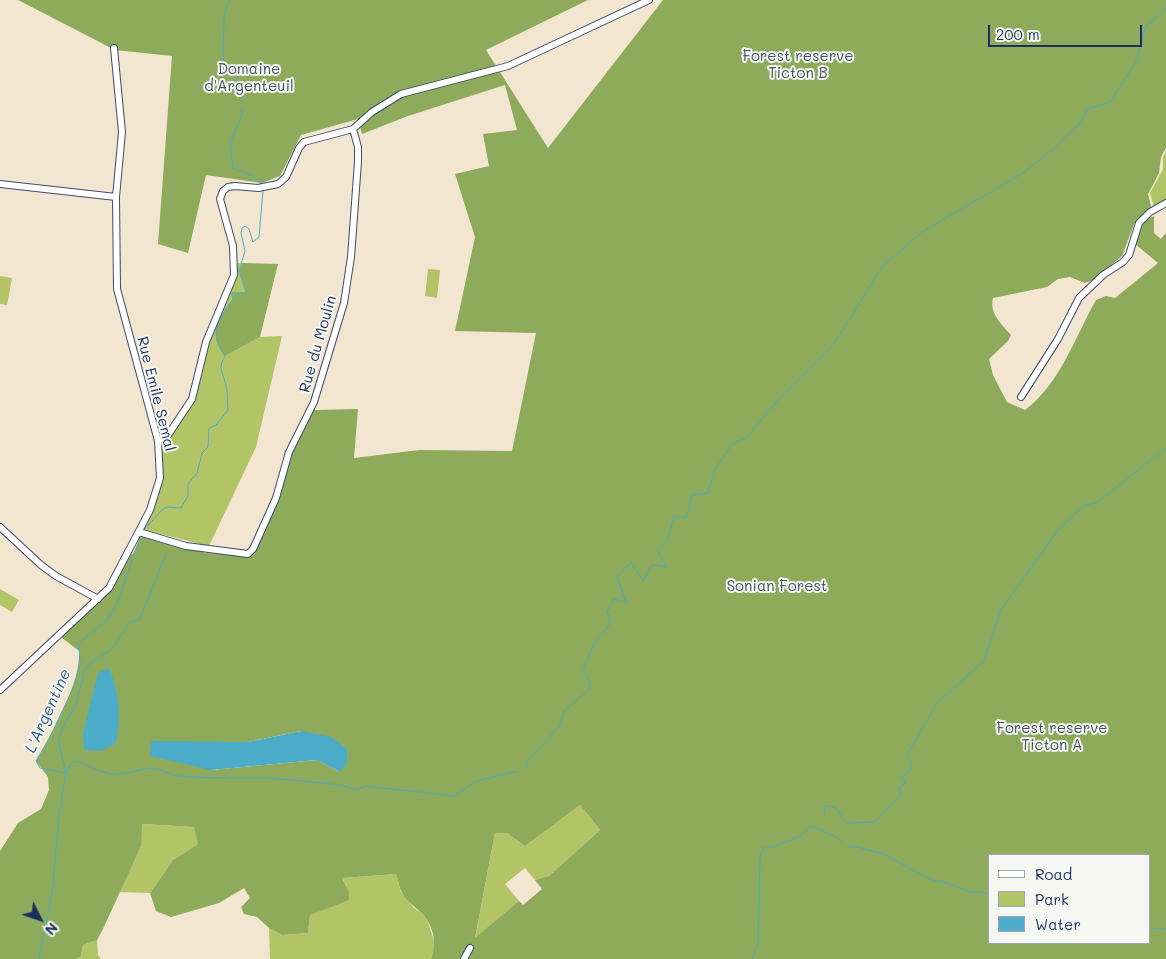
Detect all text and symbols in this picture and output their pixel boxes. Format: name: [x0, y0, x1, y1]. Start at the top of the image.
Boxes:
scale bar: [991, 15, 1145, 47]
text: 200 m: [996, 24, 1040, 44]
park label: Forest reserve Ticton B: [743, 47, 853, 82]
park label: Domaine d'Argenteuil: [204, 60, 294, 95]
street label: Rue du Moulin: [296, 293, 340, 395]
street label: Rue Emile Semal: [133, 335, 179, 453]
park label: Sonian Forest: [727, 577, 827, 595]
water label: L'Argentine: [21, 666, 75, 756]
park label: Forest reserve Ticton A: [997, 719, 1107, 754]
legend: [988, 854, 1151, 944]
text: Road: [1035, 864, 1072, 884]
text: Park: [1035, 889, 1069, 909]
north arrow: [15, 894, 65, 944]
text: Water: [1035, 914, 1081, 934]
text: N: [41, 919, 62, 939]

